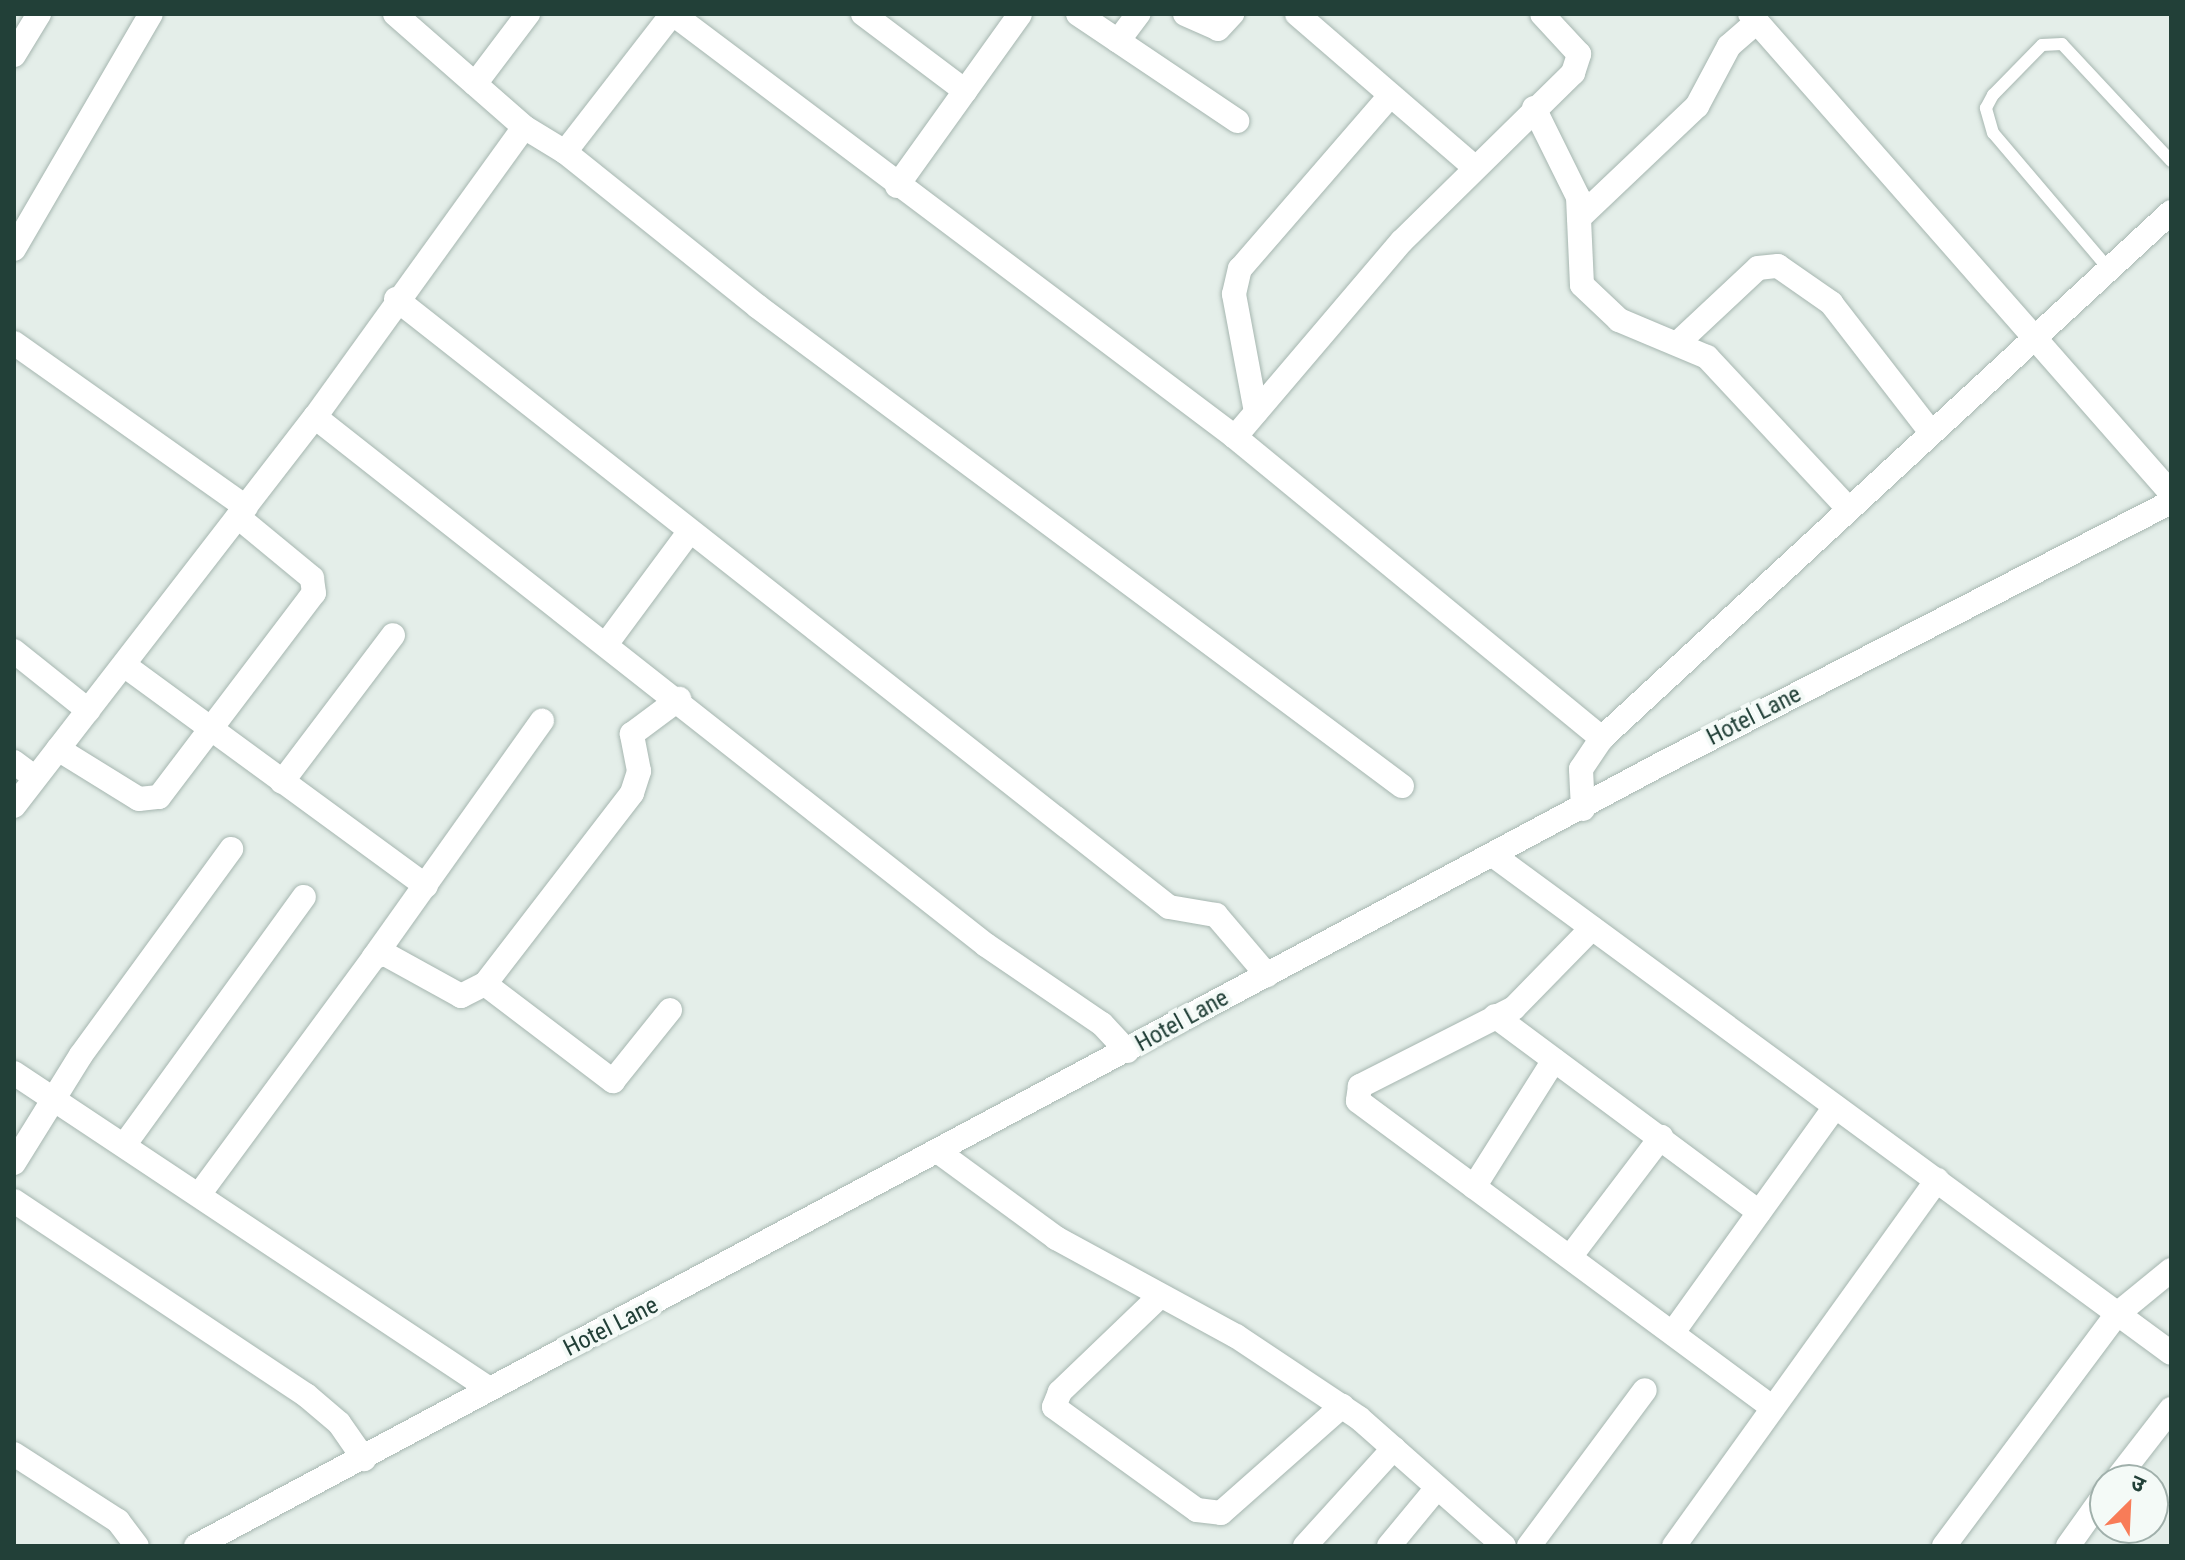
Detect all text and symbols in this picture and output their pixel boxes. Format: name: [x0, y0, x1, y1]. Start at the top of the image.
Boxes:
street label: Hotel Lane: [1702, 680, 1806, 752]
street label: Hotel Lane: [1130, 984, 1234, 1058]
street label: Hotel Lane: [559, 1291, 663, 1363]
north arrow: [2089, 1464, 2169, 1544]
text: उ: [2127, 1469, 2149, 1497]

